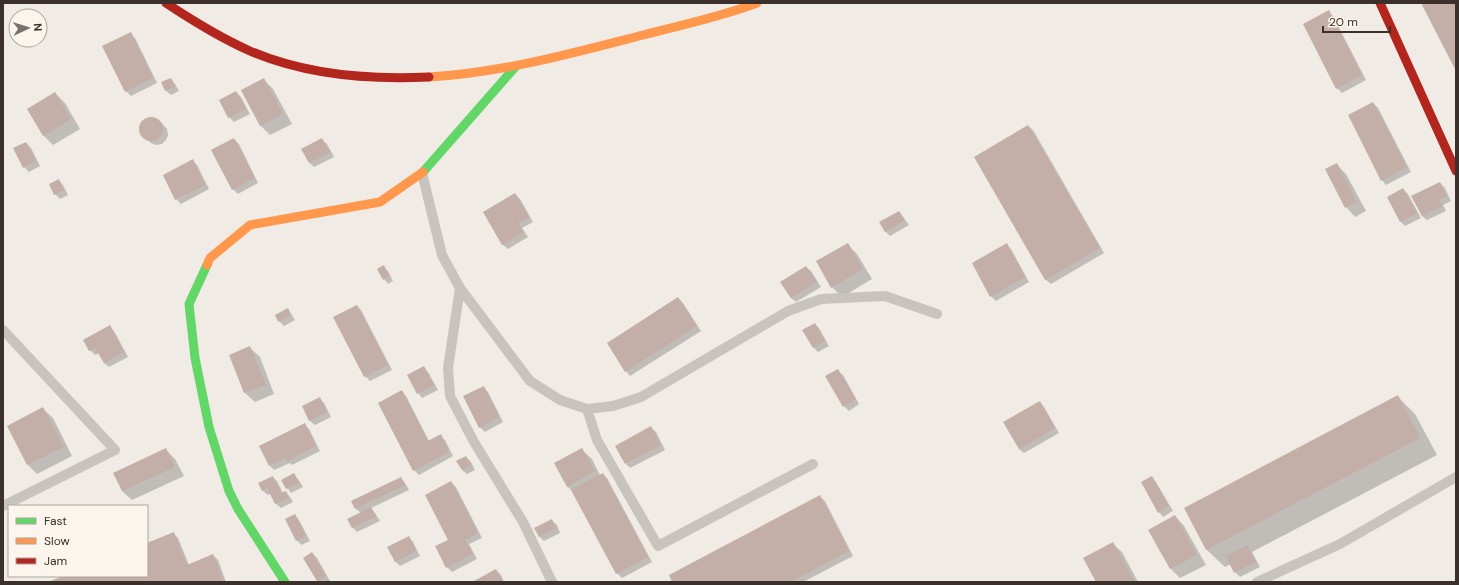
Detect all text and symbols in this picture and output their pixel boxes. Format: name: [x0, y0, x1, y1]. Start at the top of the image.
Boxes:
north arrow: [8, 8, 48, 48]
scale bar: [1323, 8, 1390, 34]
text: 20 m: [1329, 14, 1358, 30]
text: N: [31, 23, 45, 32]
legend: [8, 505, 148, 577]
text: Fast: [44, 513, 67, 529]
text: Slow: [44, 533, 70, 549]
text: Jam: [44, 553, 67, 569]

